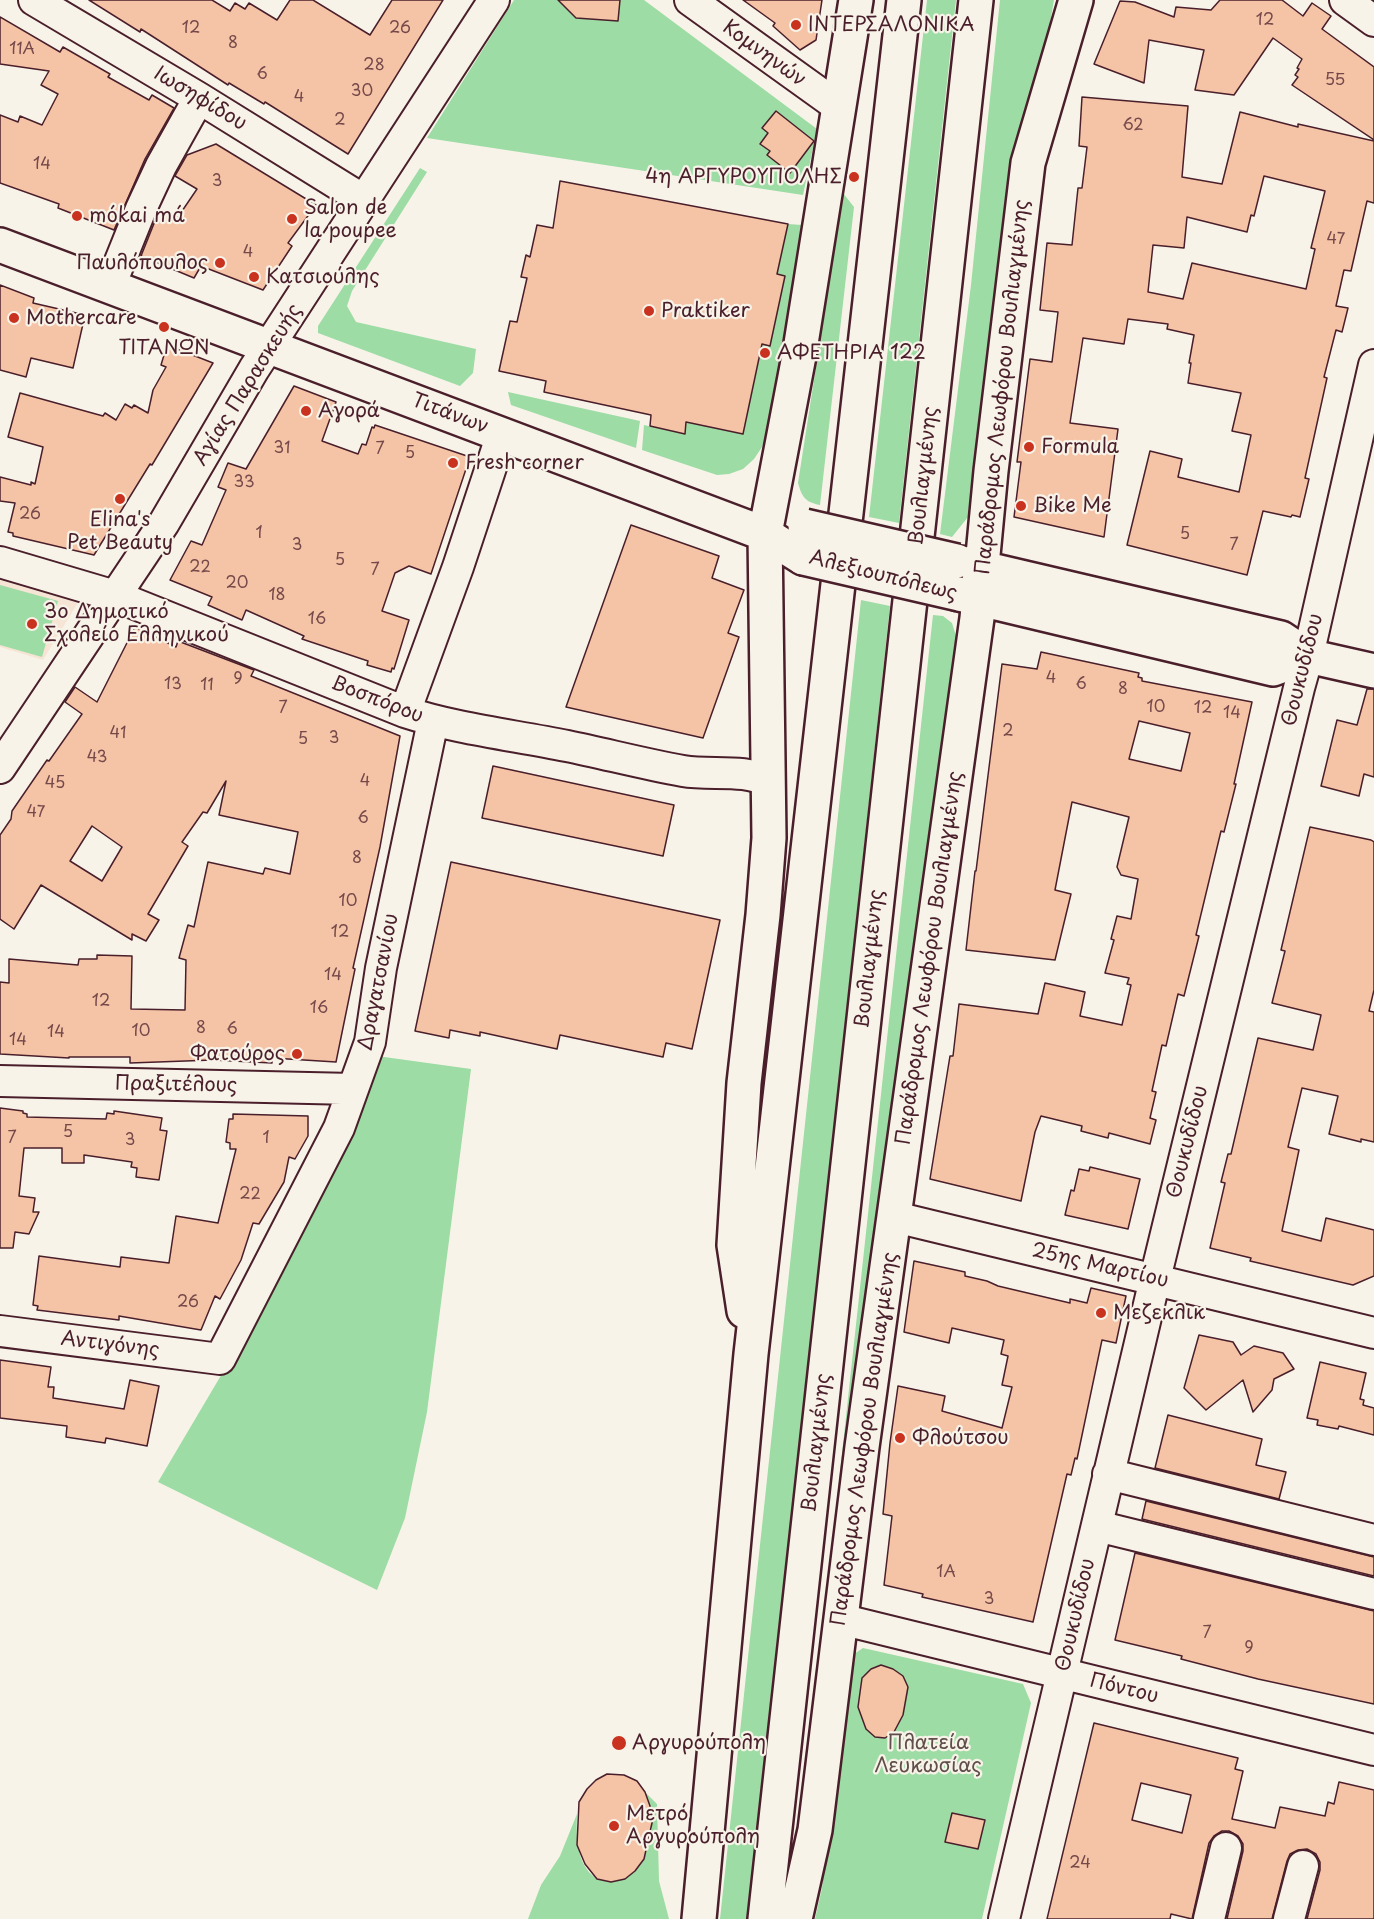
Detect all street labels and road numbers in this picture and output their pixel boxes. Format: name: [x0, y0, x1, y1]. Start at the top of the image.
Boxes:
street label: Κομνηνών: [718, 16, 810, 92]
street label: Ιωσηφίδου: [149, 62, 251, 136]
street label: Παράδρομος Λεωφόρου Βουλιαγμένης: [971, 198, 1035, 576]
street label: Αγίας Παρασκευής: [189, 300, 307, 470]
street label: Τιτάνων: [408, 388, 492, 440]
street label: Βουλιαγμένης: [905, 405, 943, 547]
street label: Αλεξιουπόλεως: [807, 546, 959, 606]
street label: Θουκυδίδου: [1277, 611, 1329, 729]
street label: Βοσπόρου: [328, 671, 426, 729]
street label: Παράδρομος Λεωφόρου Βουλιαγμένης: [892, 770, 968, 1146]
street label: Βουλιαγμένης: [851, 888, 889, 1030]
street label: Δραγατσανίου: [354, 911, 404, 1053]
street label: Πραξιτέλους: [115, 1072, 237, 1098]
street label: Θουκυδίδου: [1162, 1083, 1214, 1201]
street label: 25ης Μαρτίου: [1029, 1239, 1171, 1293]
street label: Παράδρομος Λεωφόρου Βουλιαγμένης: [827, 1251, 903, 1627]
street label: Αντιγόνης: [59, 1327, 161, 1363]
street label: Βουλιαγμένης: [798, 1372, 836, 1514]
street label: Θουκυδίδου: [1051, 1556, 1101, 1674]
street label: Πόντου: [1087, 1669, 1161, 1709]

